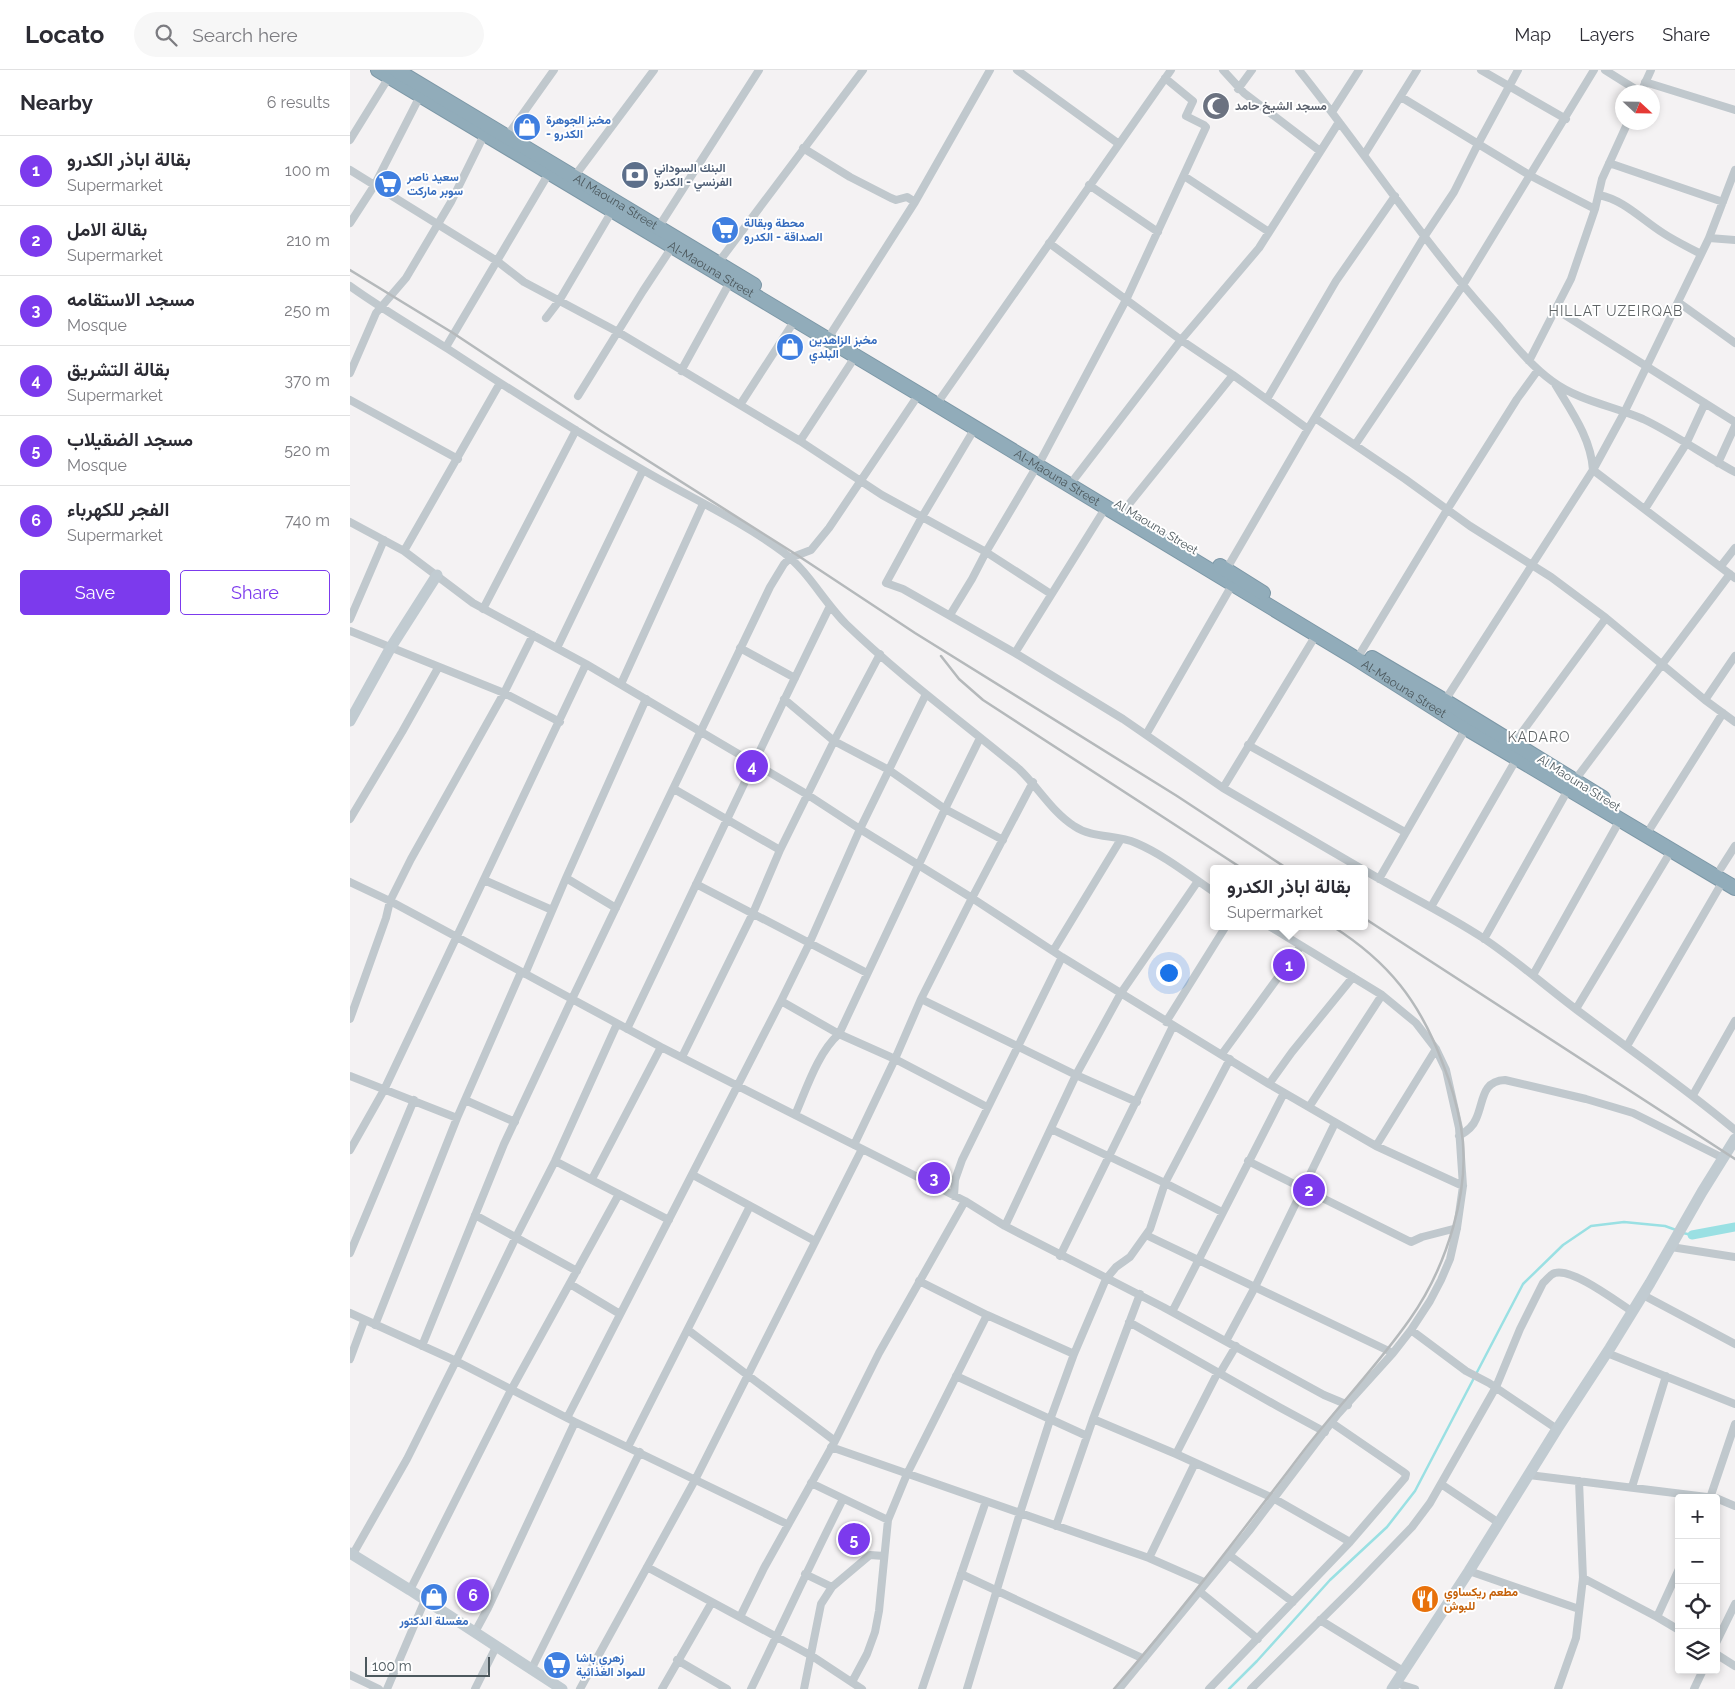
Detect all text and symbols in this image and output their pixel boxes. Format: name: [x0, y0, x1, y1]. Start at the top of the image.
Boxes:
search box: [134, 12, 484, 57]
text: Locato: [25, 20, 104, 49]
icon: search: [152, 21, 180, 49]
text: Search here: [192, 24, 298, 46]
text: Map: [1515, 24, 1551, 45]
text: Layers: [1579, 24, 1634, 45]
text: Share: [1662, 24, 1710, 45]
north arrow: [1615, 85, 1660, 130]
text: Nearby: [20, 90, 93, 115]
mosque icon: مسجد الشيخ حامد: [1201, 91, 1231, 121]
text: 6 results: [267, 93, 330, 112]
place label: مسجد الشيخ حامد: [1235, 99, 1327, 114]
shop icon: مخبز الجوهرة - الكدرو: [512, 112, 542, 142]
place label: مخبز الجوهرة - الكدرو: [546, 113, 611, 142]
text: بقالة اباذر الكدرو: [67, 148, 191, 170]
bank icon: البنك السوداني الفرنسي - الكدرو: [620, 160, 650, 190]
text: 1: [32, 161, 40, 180]
text: 100 m: [285, 161, 330, 180]
place label: البنك السوداني الفرنسي - الكدرو: [654, 161, 732, 192]
supermarket icon: سعيد ناصر سوبر ماركت: [373, 169, 403, 199]
place label: سعيد ناصر سوبر ماركت: [406, 170, 463, 199]
street label: Al Maouna Street: [571, 171, 660, 232]
text: Supermarket: [67, 176, 163, 195]
supermarket icon: محطة وبقالة الصداقة - الكدرو: [710, 215, 740, 245]
place label: محطة وبقالة الصداقة - الكدرو: [744, 216, 823, 245]
text: بقالة الامل: [67, 218, 147, 240]
text: 2: [31, 231, 41, 250]
text: 210 m: [286, 231, 330, 250]
street label: Al-Maouna Street: [665, 238, 756, 300]
text: Supermarket: [67, 246, 163, 265]
text: مسجد الاستقامه: [67, 288, 195, 310]
text: 3: [32, 301, 40, 320]
text: 250 m: [284, 301, 330, 320]
district label: HILLAT UZEIRQAB: [1549, 303, 1683, 319]
text: Mosque: [67, 316, 127, 335]
shop icon: مخبز الزاهدين البلدي: [775, 332, 805, 362]
place label: مخبز الزاهدين البلدي: [809, 333, 878, 364]
text: بقالة التشريق: [67, 358, 170, 380]
text: 4: [31, 371, 41, 390]
text: 370 m: [284, 371, 330, 390]
text: Supermarket: [67, 386, 163, 405]
text: مسجد الضقيلاب: [67, 428, 193, 450]
text: 5: [32, 441, 40, 460]
text: 520 m: [284, 441, 330, 460]
street label: Al-Maouna Street: [1012, 446, 1102, 509]
text: Mosque: [67, 456, 127, 475]
street label: Al Maouna Street: [1112, 496, 1200, 558]
text: الفجر للكهرباء: [67, 498, 169, 520]
text: 6: [31, 511, 41, 530]
text: 740 m: [285, 511, 330, 530]
text: Supermarket: [67, 526, 163, 545]
button: Save: [20, 570, 170, 615]
button: Share: [180, 570, 330, 615]
street label: Al-Maouna Street: [1359, 657, 1449, 721]
district label: KADARO: [1507, 729, 1571, 745]
pin: 4: [736, 747, 768, 785]
street label: Al Maouna Street: [1535, 752, 1623, 814]
popup: [1210, 865, 1368, 930]
text: بقالة اباذر الكدرو: [1227, 875, 1351, 897]
text: Supermarket: [1227, 903, 1323, 922]
pin: 1: [1273, 946, 1305, 984]
your location: [1156, 960, 1182, 986]
pin: 3: [918, 1159, 950, 1197]
pin: 2: [1293, 1171, 1325, 1209]
map controls: [1675, 1494, 1720, 1674]
button: +: [1675, 1494, 1720, 1539]
pin: 5: [838, 1520, 870, 1558]
button: −: [1675, 1539, 1720, 1584]
pin: 6: [457, 1576, 489, 1614]
shop icon: مغسلة الدكتور: [419, 1582, 449, 1612]
restaurant icon: مطعم ريكساوي للبوش: [1410, 1584, 1440, 1614]
button: locate: [1675, 1584, 1720, 1629]
place label: مطعم ريكساوي للبوش: [1444, 1585, 1519, 1614]
place label: مغسلة الدكتور: [398, 1614, 469, 1629]
button: layers: [1675, 1629, 1720, 1674]
supermarket icon: زهري باشا للمواد الغذائية: [542, 1650, 572, 1680]
place label: زهري باشا للمواد الغذائية: [576, 1651, 645, 1680]
scale bar: [365, 1654, 490, 1677]
text: 100 m: [372, 1658, 412, 1674]

